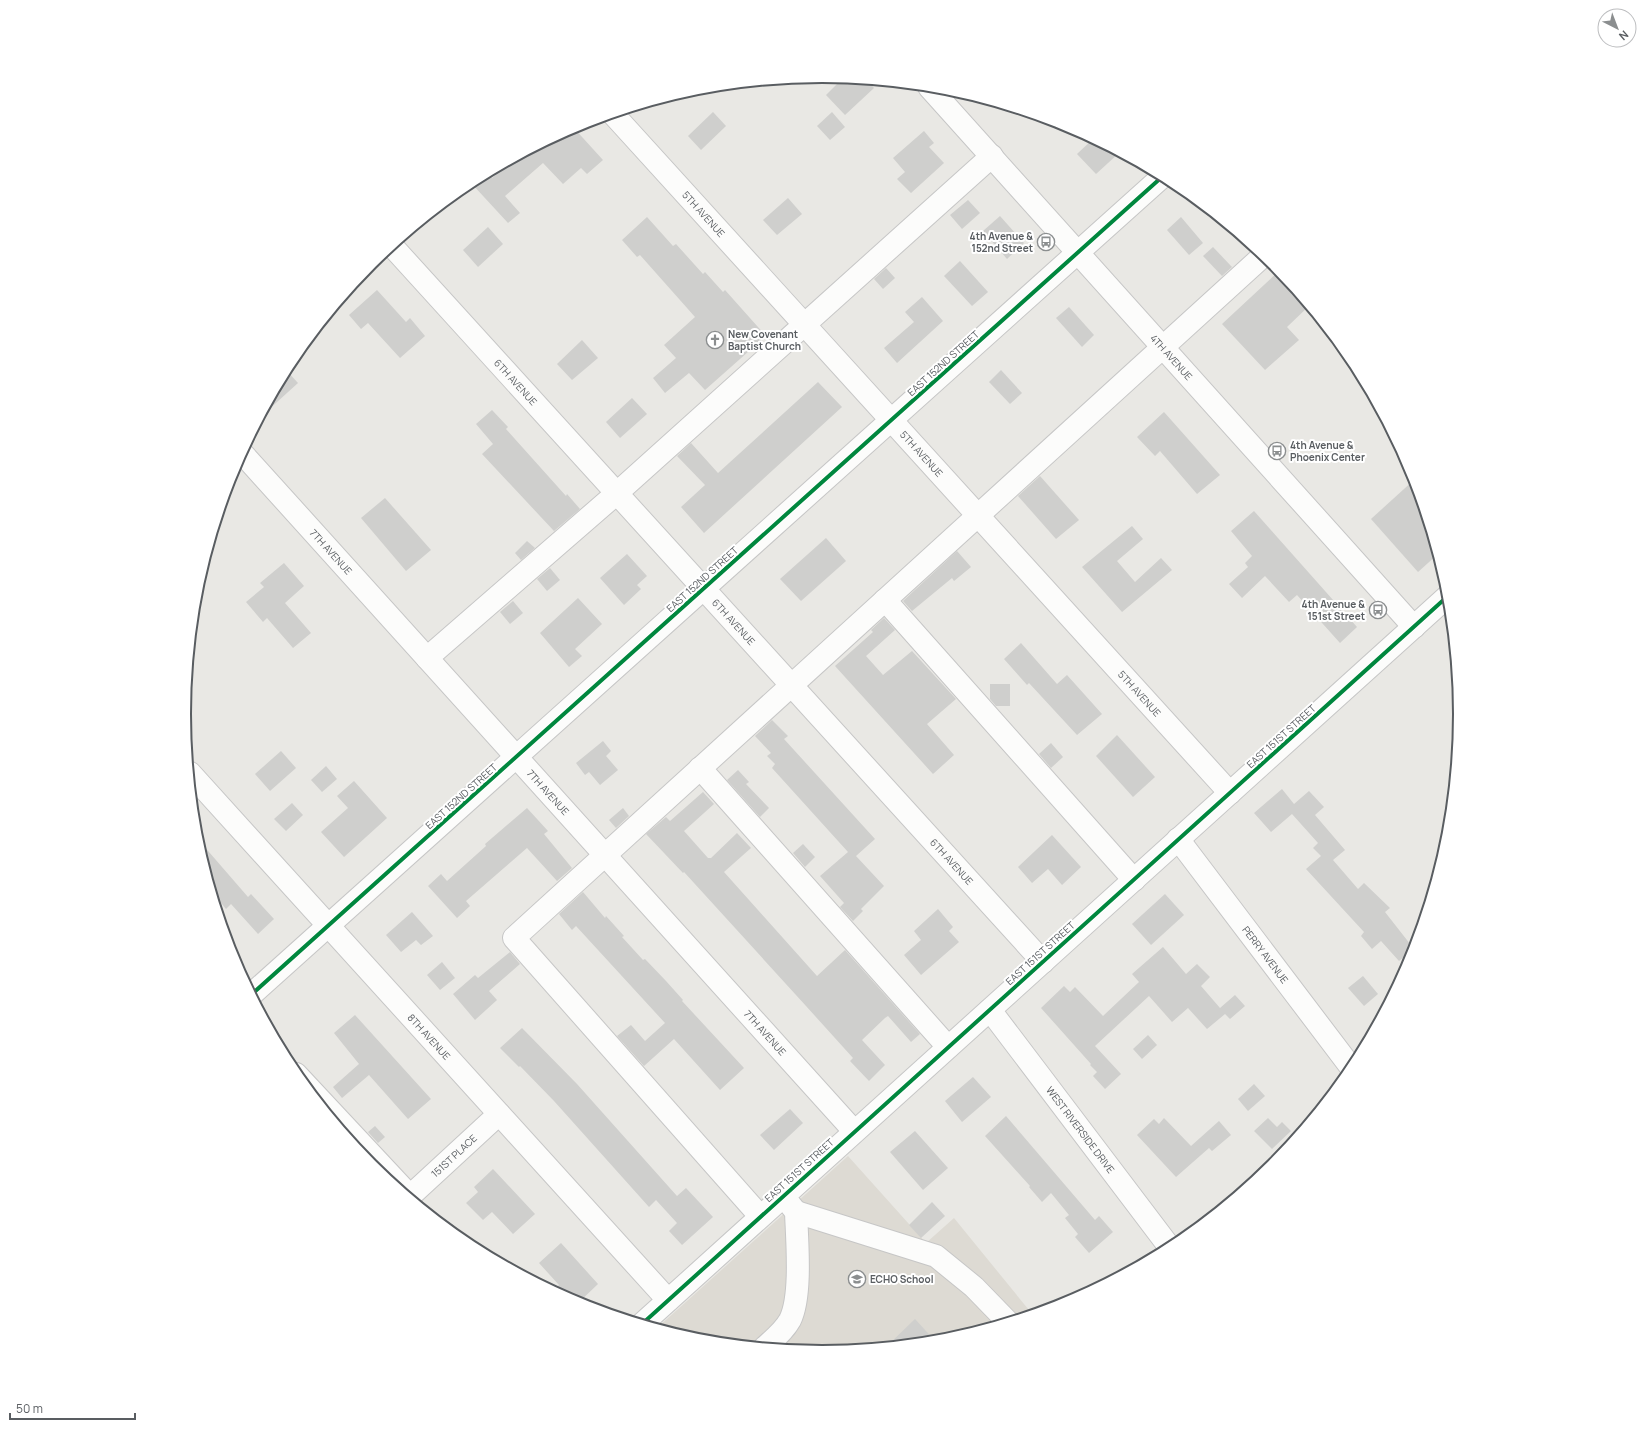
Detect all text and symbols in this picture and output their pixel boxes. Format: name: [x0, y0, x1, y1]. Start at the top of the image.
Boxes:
north arrow: [1597, 8, 1637, 48]
text: N: [1616, 28, 1632, 44]
street label: 5TH AVENUE: [679, 188, 729, 240]
place label: 4th Avenue & 152nd Street: [970, 229, 1033, 255]
bus stop icon: 4th Avenue & 152nd Street: [1036, 232, 1056, 252]
place label: New Covenant Baptist Church: [728, 327, 801, 353]
street label: EAST 152ND STREET: [904, 327, 982, 399]
church icon: New Covenant Baptist Church: [705, 330, 725, 350]
street label: 4TH AVENUE: [1147, 331, 1196, 383]
street label: 6TH AVENUE: [491, 356, 541, 409]
street label: 5TH AVENUE: [897, 428, 946, 480]
place label: 4th Avenue & Phoenix Center: [1290, 438, 1365, 464]
bus stop icon: 4th Avenue & Phoenix Center: [1267, 441, 1287, 461]
street label: 7TH AVENUE: [307, 526, 356, 578]
street label: EAST 152ND STREET: [663, 543, 741, 615]
street label: 6TH AVENUE: [709, 596, 759, 648]
place label: 4th Avenue & 151st Street: [1302, 597, 1365, 623]
bus stop icon: 4th Avenue & 151st Street: [1368, 600, 1388, 620]
street label: 5TH AVENUE: [1115, 667, 1164, 720]
street label: EAST 151ST STREET: [1243, 701, 1319, 771]
street label: EAST 152ND STREET: [422, 760, 500, 832]
street label: 7TH AVENUE: [524, 766, 573, 818]
street label: 6TH AVENUE: [927, 835, 977, 888]
street label: EAST 151ST STREET: [1002, 918, 1078, 988]
street label: PERRY AVENUE: [1239, 923, 1292, 986]
street label: 7TH AVENUE: [741, 1007, 790, 1059]
street label: 8TH AVENUE: [405, 1011, 454, 1063]
street label: WEST RIVERSIDE DRIVE: [1043, 1083, 1118, 1176]
street label: 151ST PLACE: [428, 1131, 480, 1180]
street label: EAST 151ST STREET: [761, 1135, 837, 1205]
school or university icon: ECHO School: [847, 1269, 867, 1289]
place label: ECHO School: [870, 1272, 933, 1286]
scale bar: [10, 1395, 135, 1421]
text: 50 m: [16, 1400, 43, 1417]

